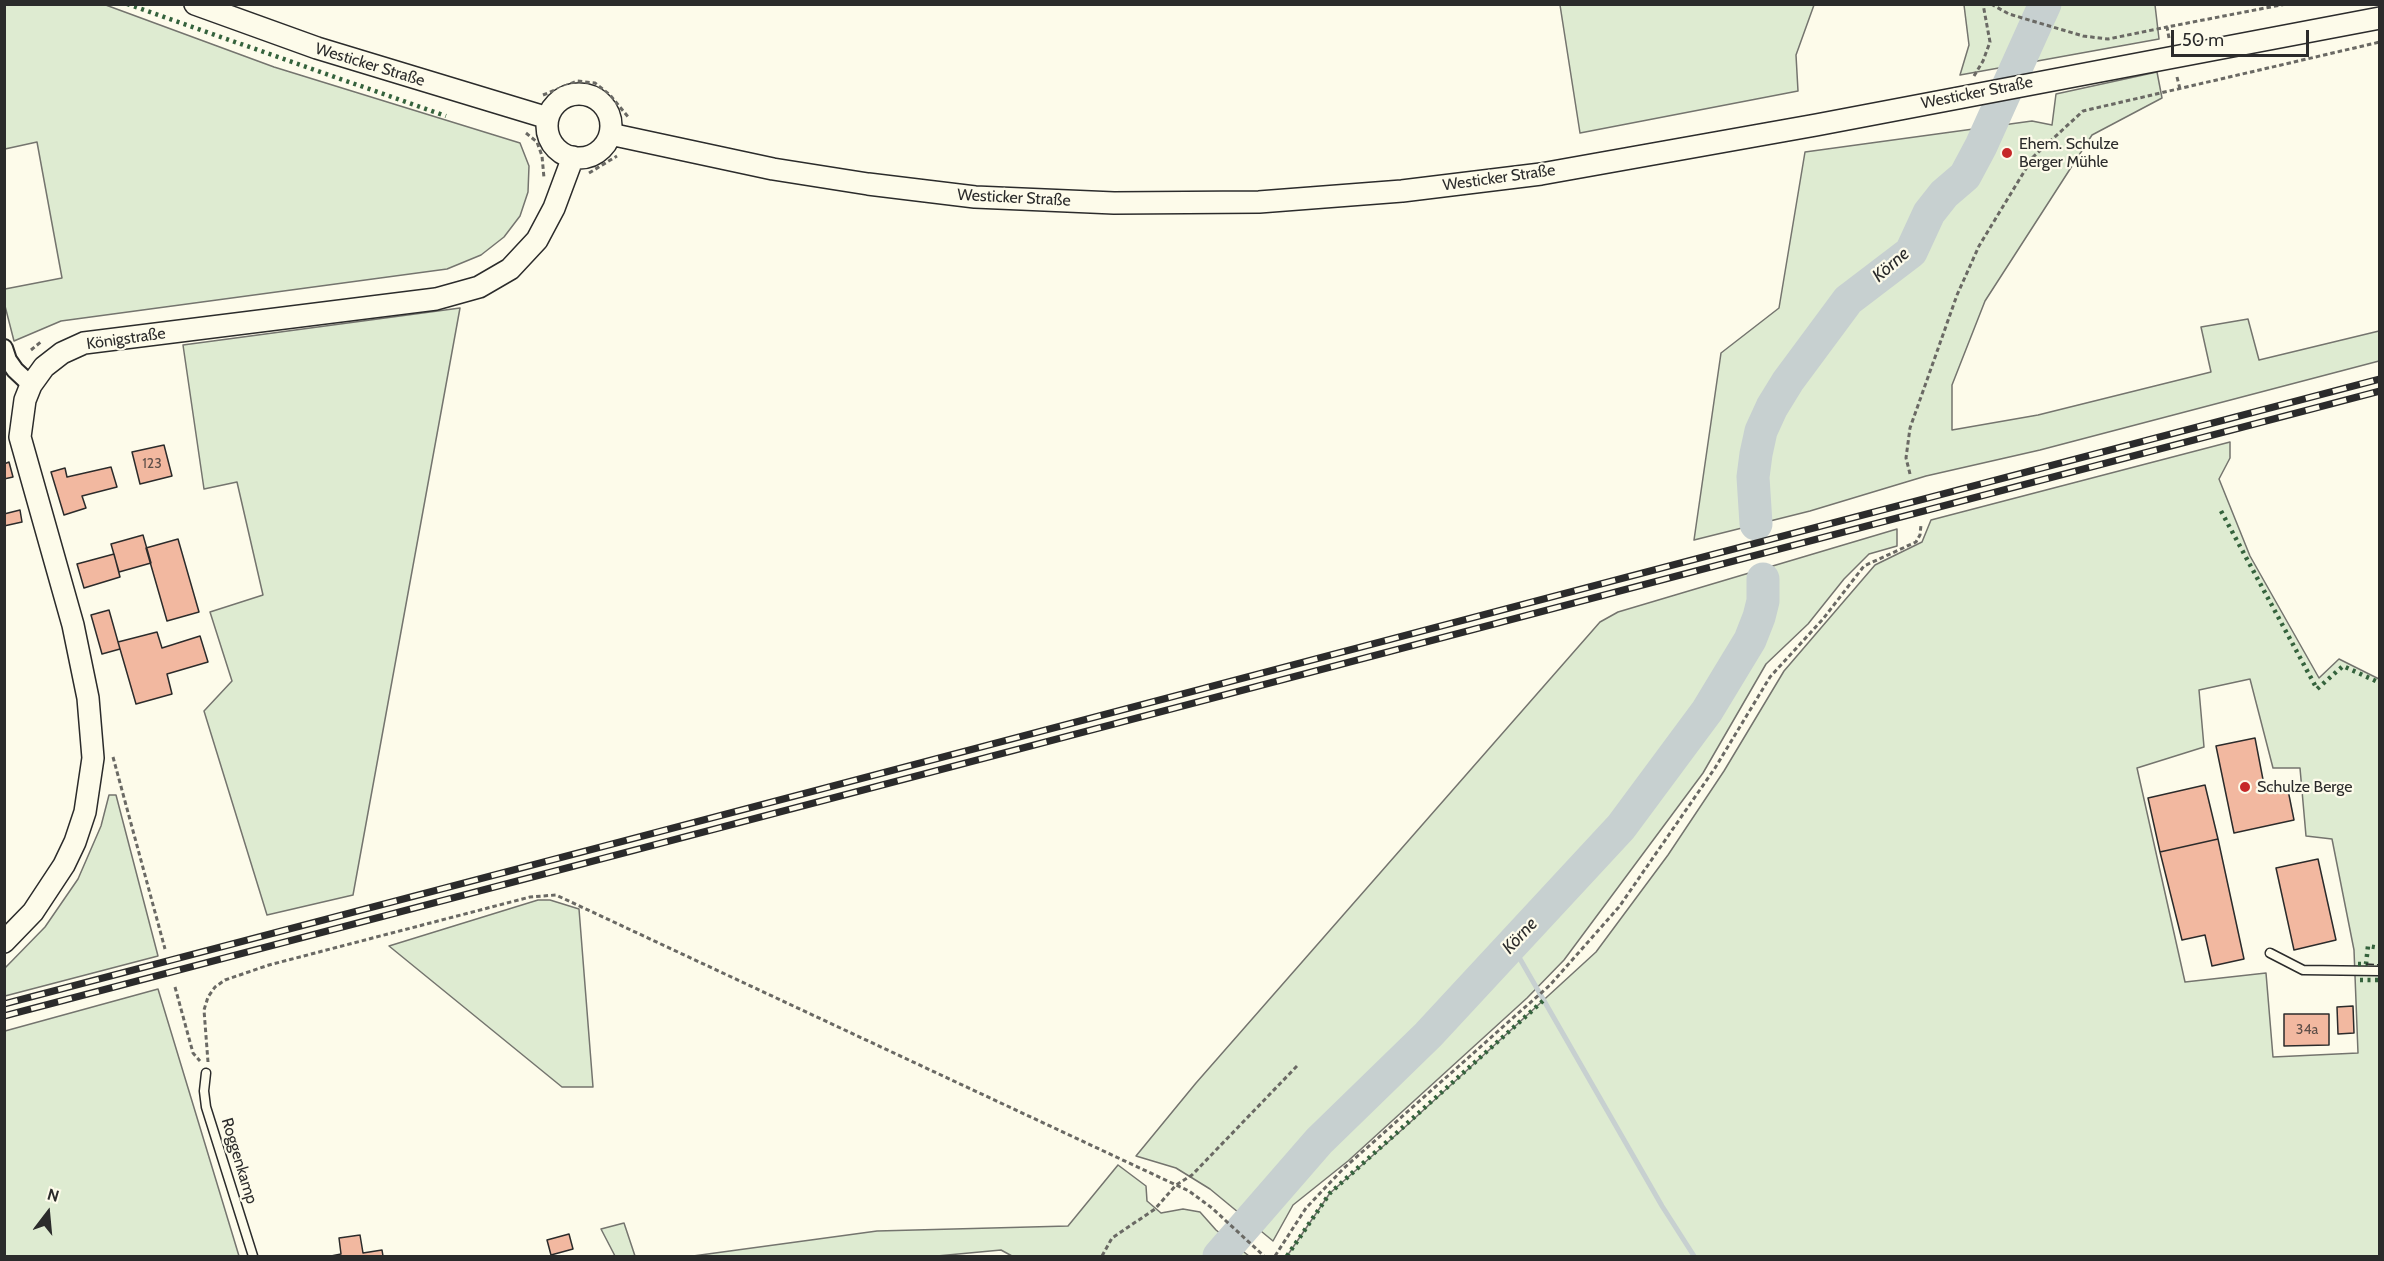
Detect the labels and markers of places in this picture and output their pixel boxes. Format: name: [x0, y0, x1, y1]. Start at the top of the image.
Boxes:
place label: Ehem. Schulze Berger Mühle: [2019, 134, 2119, 172]
marker: Ehem. Schulze Berger Mühle: [2000, 146, 2014, 160]
place label: Schulze Berge: [2257, 777, 2352, 797]
marker: Schulze Berge: [2238, 780, 2252, 794]

